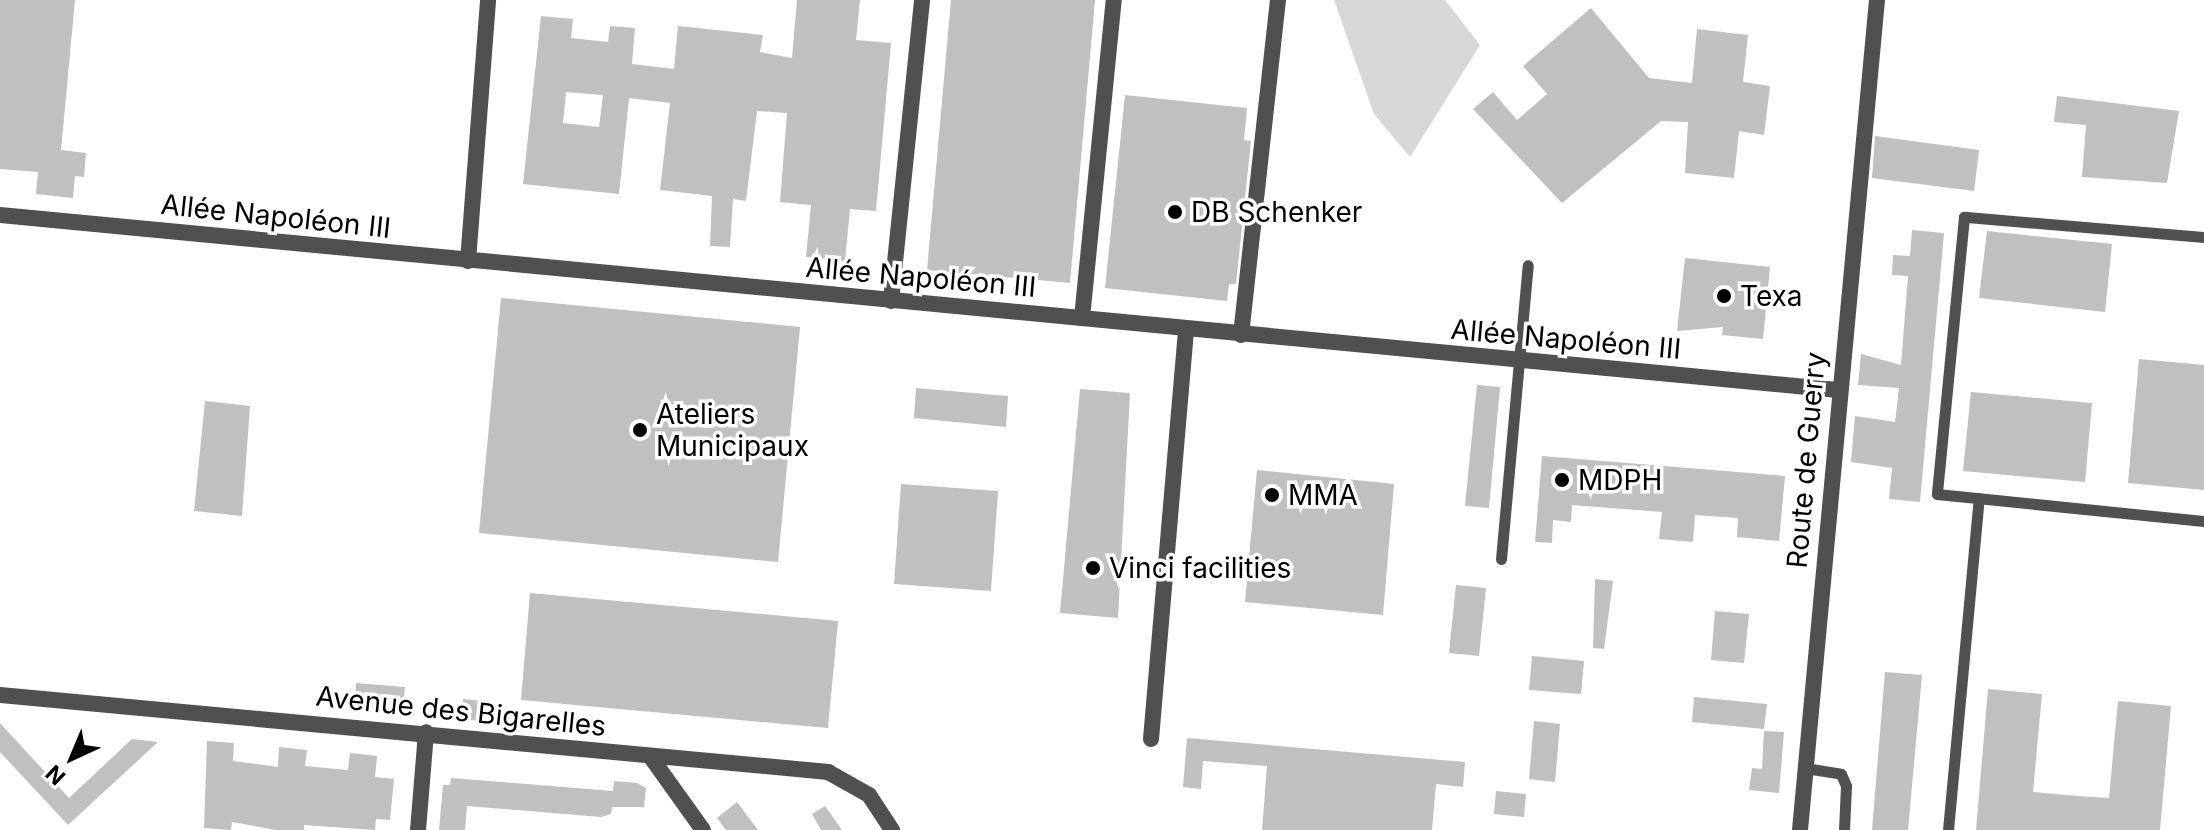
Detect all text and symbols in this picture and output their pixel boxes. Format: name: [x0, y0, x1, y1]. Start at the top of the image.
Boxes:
street label: Allée Napoléon III: [159, 187, 393, 245]
place label: DB Schenker: [1191, 195, 1362, 229]
marker: DB Schenker: [1166, 203, 1184, 221]
street label: Allée Napoléon III: [804, 250, 1038, 304]
place label: Texa: [1740, 279, 1803, 313]
marker: Texa: [1715, 287, 1733, 305]
street label: Allée Napoléon III: [1449, 312, 1683, 366]
street label: Route de Guerry: [1780, 351, 1832, 569]
place label: Ateliers Municipaux: [656, 397, 809, 463]
marker: Ateliers Municipaux: [631, 421, 649, 439]
place label: MDPH: [1578, 463, 1662, 497]
marker: MDPH: [1553, 471, 1571, 489]
place label: MMA: [1288, 478, 1358, 512]
marker: MMA: [1263, 486, 1281, 504]
place label: Vinci facilities: [1109, 551, 1291, 585]
marker: Vinci facilities: [1084, 559, 1102, 577]
street label: Avenue des Bigarelles: [314, 679, 608, 743]
north arrow: [32, 718, 112, 798]
text: N: [40, 760, 70, 790]

